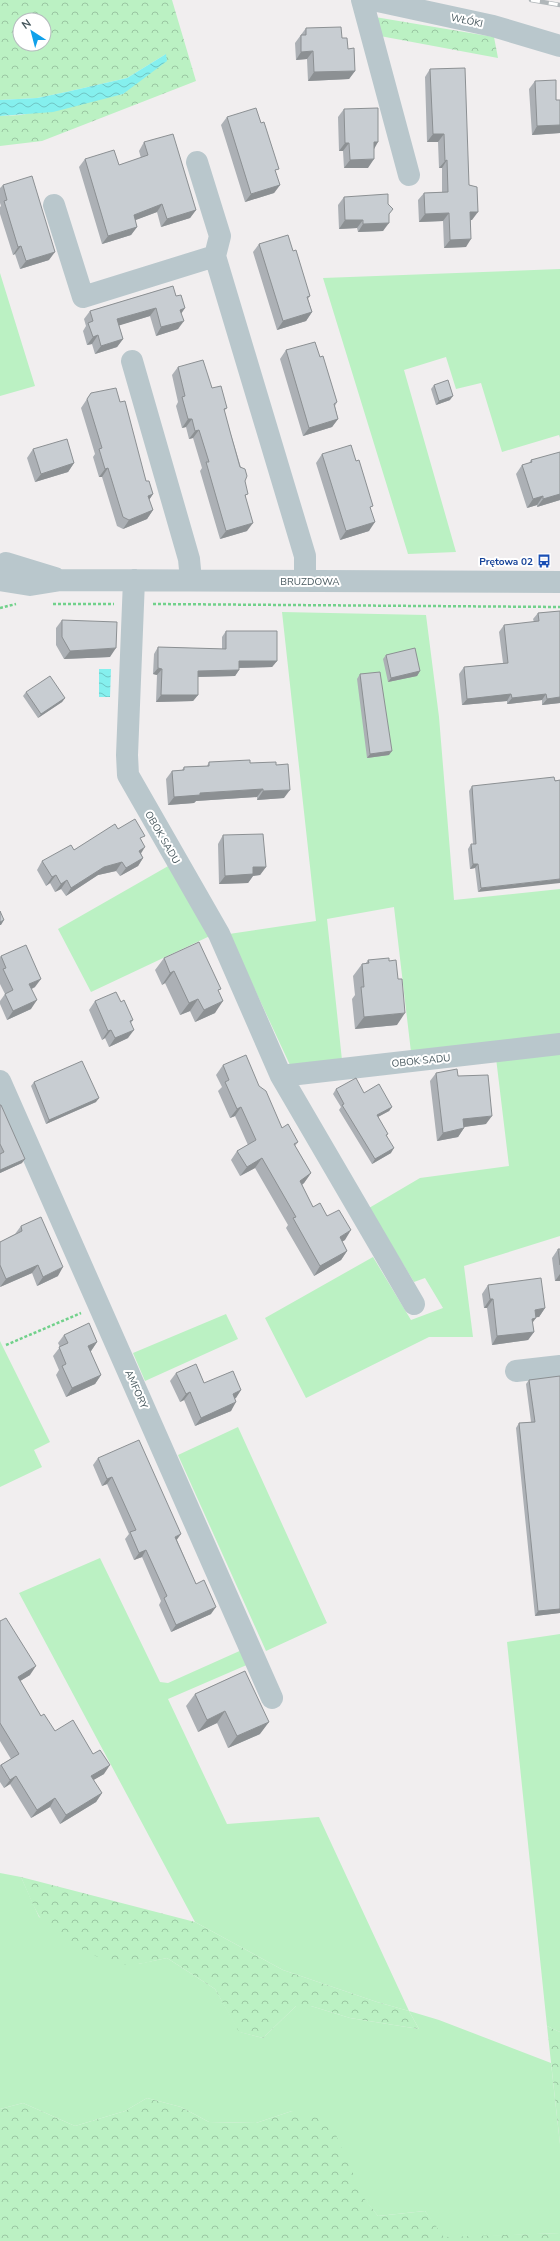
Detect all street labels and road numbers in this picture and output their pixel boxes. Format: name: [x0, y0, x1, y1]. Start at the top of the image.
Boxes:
street label: WŁÓKI: [449, 11, 484, 31]
street label: BRUZDOWA: [280, 575, 340, 589]
street label: OBOK SADU: [141, 808, 183, 867]
street label: OBOK SADU: [391, 1051, 451, 1071]
street label: AMFORY: [121, 1368, 151, 1412]

